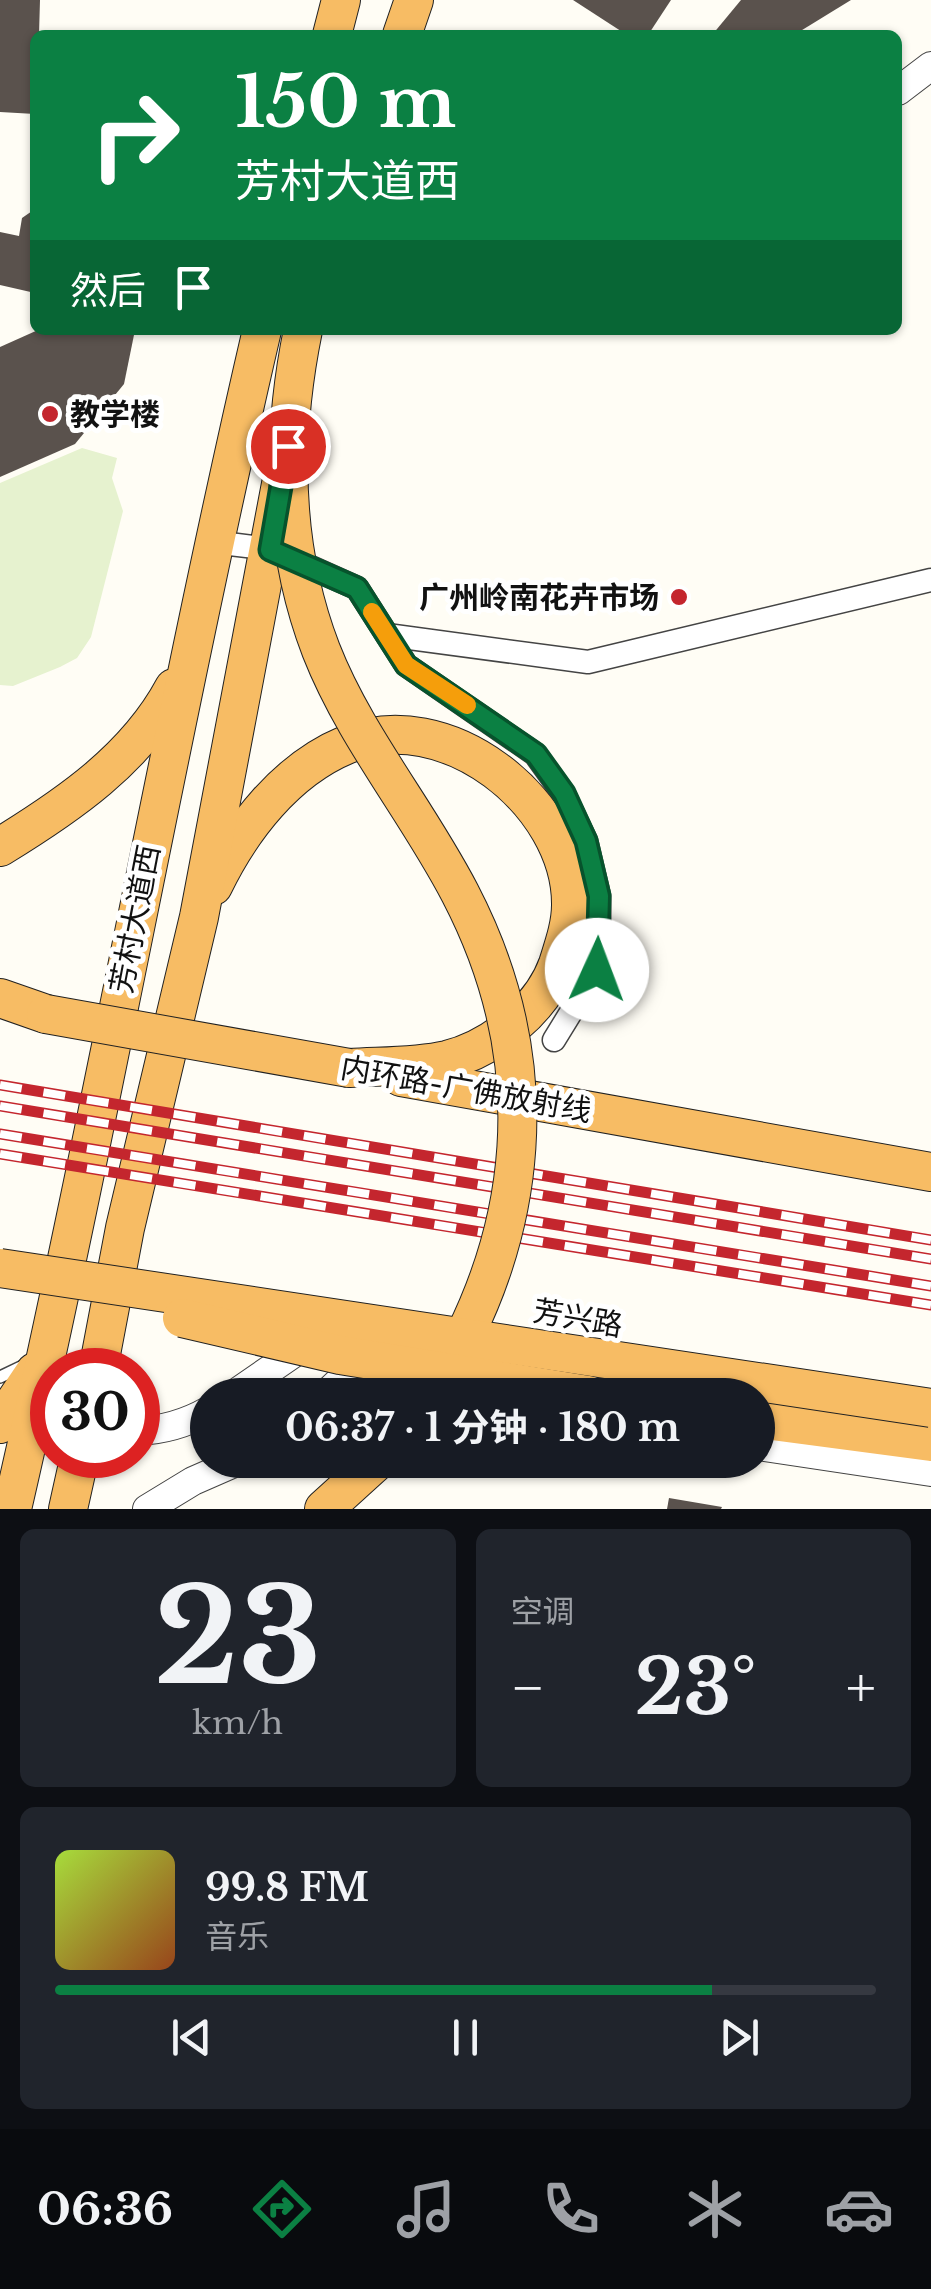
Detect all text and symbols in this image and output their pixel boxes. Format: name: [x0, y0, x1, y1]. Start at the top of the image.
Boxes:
text: 150 m: [235, 59, 456, 146]
icon: right: [70, 70, 200, 200]
text: 芳村大道西: [235, 153, 460, 209]
icon: arrive: [166, 260, 221, 315]
text: 然后: [70, 267, 146, 314]
place label: 教学楼: [70, 396, 160, 433]
marker: 教学楼: [39, 403, 61, 425]
pin: [246, 404, 331, 489]
icon: arrive: [261, 419, 316, 474]
place label: 广州岭南花卉市场: [419, 579, 659, 616]
marker: 广州岭南花卉市场: [668, 586, 690, 608]
street label: 芳村大道西: [103, 842, 167, 996]
position arrow: [545, 918, 649, 1022]
street label: 内环路-广佛放射线: [338, 1049, 594, 1129]
street label: 芳兴路: [530, 1292, 626, 1344]
speed limit sign: 30: [30, 1348, 160, 1478]
text: 06:37 · 1 分钟 · 180 m: [285, 1404, 680, 1451]
text: 23: [154, 1557, 321, 1718]
text: 空调: [511, 1592, 575, 1632]
text: 23°: [635, 1641, 756, 1734]
text: −: [511, 1654, 545, 1722]
text: +: [846, 1654, 876, 1722]
text: km/h: [192, 1703, 283, 1743]
text: 99.8 FM: [205, 1864, 369, 1911]
text: 音乐: [205, 1917, 269, 1957]
icon: previous: [164, 2010, 219, 2065]
icon: pause: [438, 2010, 493, 2065]
icon: next: [712, 2010, 767, 2065]
icon: directions: [247, 2174, 317, 2244]
icon: music: [391, 2174, 461, 2244]
icon: phone: [536, 2174, 606, 2244]
icon: climate: [680, 2174, 750, 2244]
icon: car: [824, 2174, 894, 2244]
text: 06:36: [37, 2181, 173, 2237]

